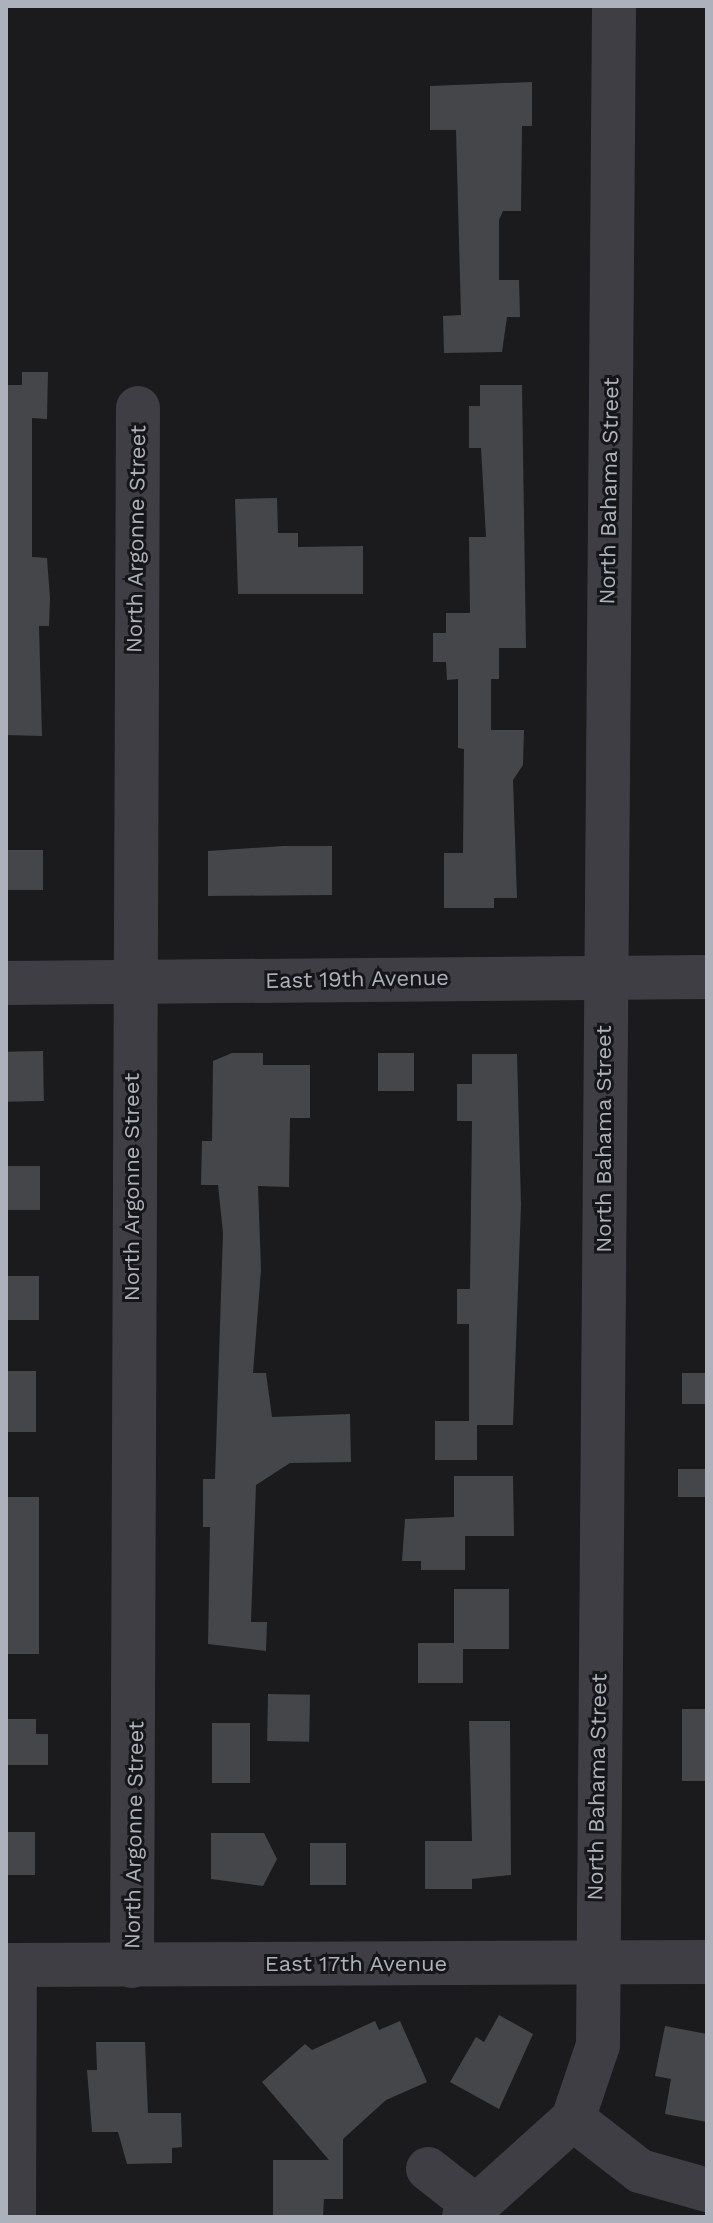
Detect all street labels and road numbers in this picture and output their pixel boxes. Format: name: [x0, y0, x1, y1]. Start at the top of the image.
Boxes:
street label: North Bahama Street: [594, 377, 624, 605]
street label: North Argonne Street: [121, 424, 151, 654]
street label: East 19th Avenue: [264, 964, 450, 994]
street label: North Bahama Street: [591, 1025, 617, 1253]
street label: North Argonne Street: [119, 1072, 145, 1302]
street label: North Bahama Street: [582, 1673, 612, 1901]
street label: North Argonne Street: [119, 1720, 149, 1950]
street label: East 17th Avenue: [264, 1951, 448, 1977]

